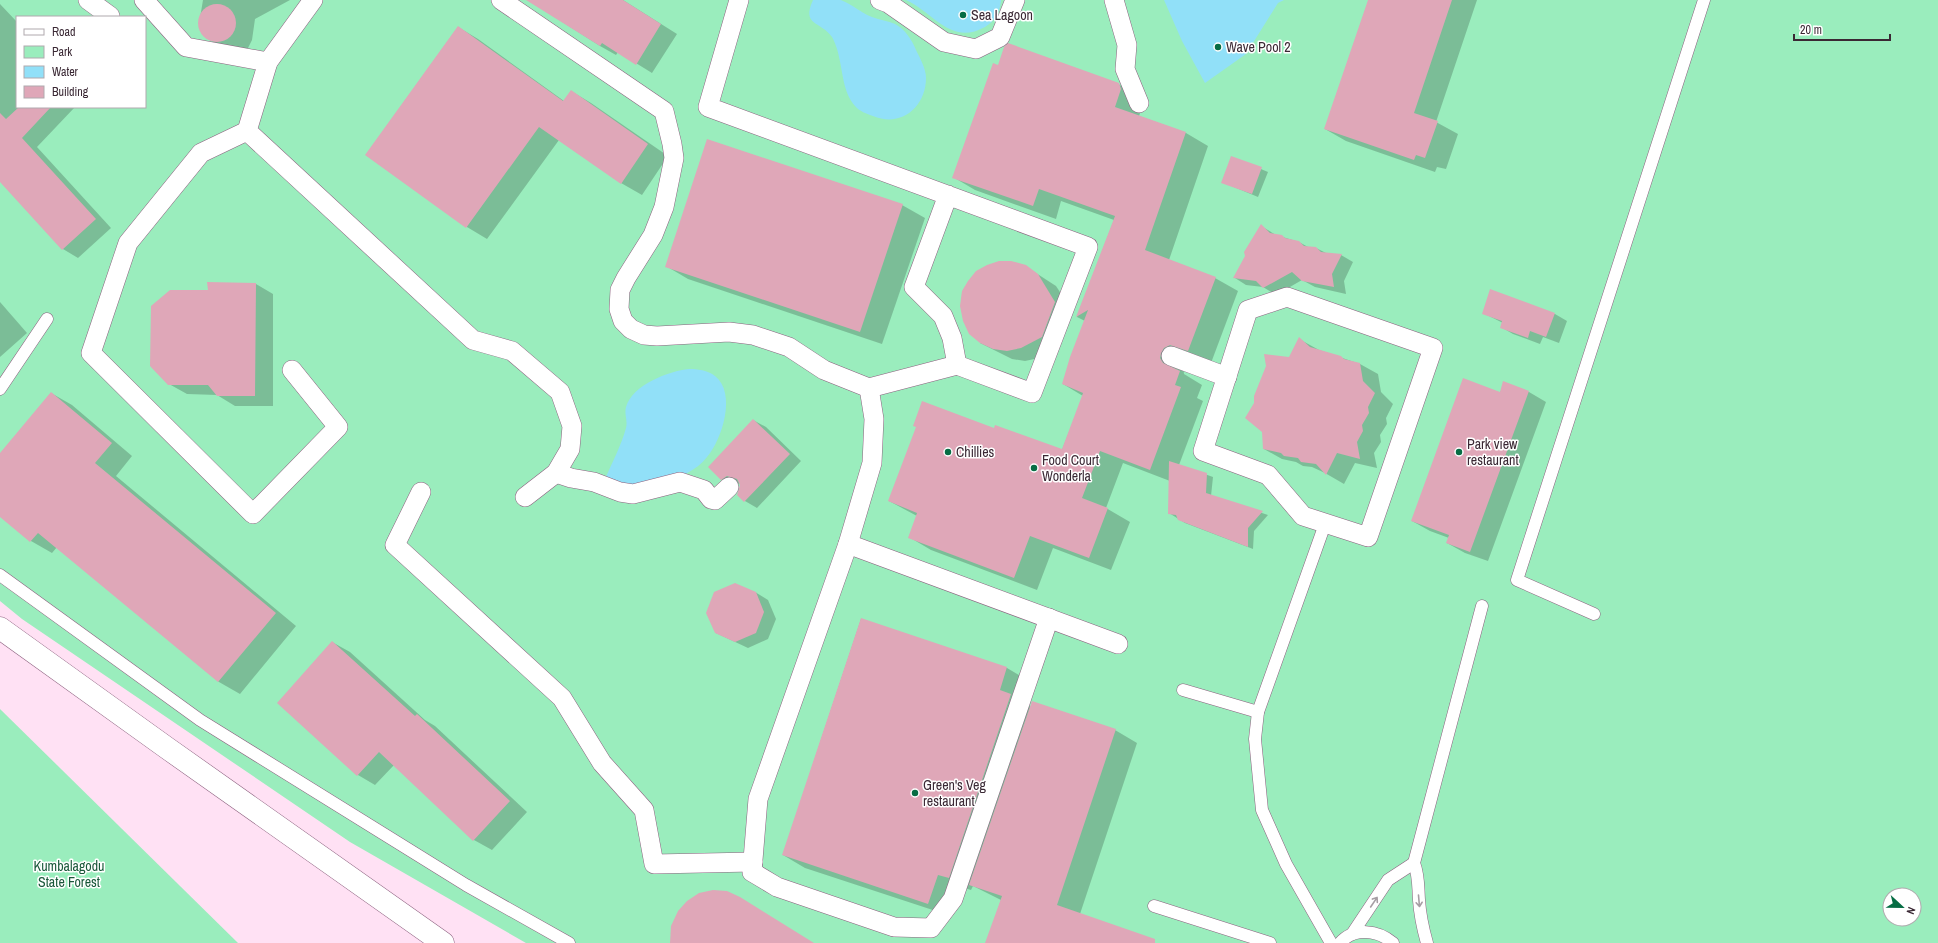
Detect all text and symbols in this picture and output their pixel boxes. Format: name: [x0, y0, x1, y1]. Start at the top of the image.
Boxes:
place label: Sea Lagoon: [971, 6, 1033, 24]
marker: Sea Lagoon: [958, 10, 968, 20]
legend: [16, 16, 146, 108]
scale bar: [1794, 16, 1890, 42]
text: 20 m: [1800, 22, 1822, 38]
text: Road: [52, 24, 76, 40]
place label: Wave Pool 2: [1226, 38, 1291, 56]
marker: Wave Pool 2: [1213, 42, 1223, 52]
text: Park: [52, 44, 72, 60]
text: Water: [52, 64, 79, 80]
text: Building: [52, 84, 89, 100]
place label: Park view restaurant: [1467, 435, 1519, 469]
place label: Chillies: [956, 443, 995, 461]
marker: Chillies: [943, 447, 953, 457]
marker: Park view restaurant: [1454, 447, 1464, 457]
place label: Food Court Wonderla: [1042, 451, 1099, 485]
marker: Food Court Wonderla: [1029, 463, 1039, 473]
place label: Green's Veg restaurant: [923, 776, 986, 810]
marker: Green's Veg restaurant: [910, 788, 920, 798]
park label: Kumbalagodu State Forest: [34, 857, 104, 891]
north arrow: [1882, 887, 1922, 927]
one-way arrow: [1416, 894, 1423, 907]
one-way arrow: [1370, 897, 1378, 908]
text: N: [1904, 905, 1919, 916]

